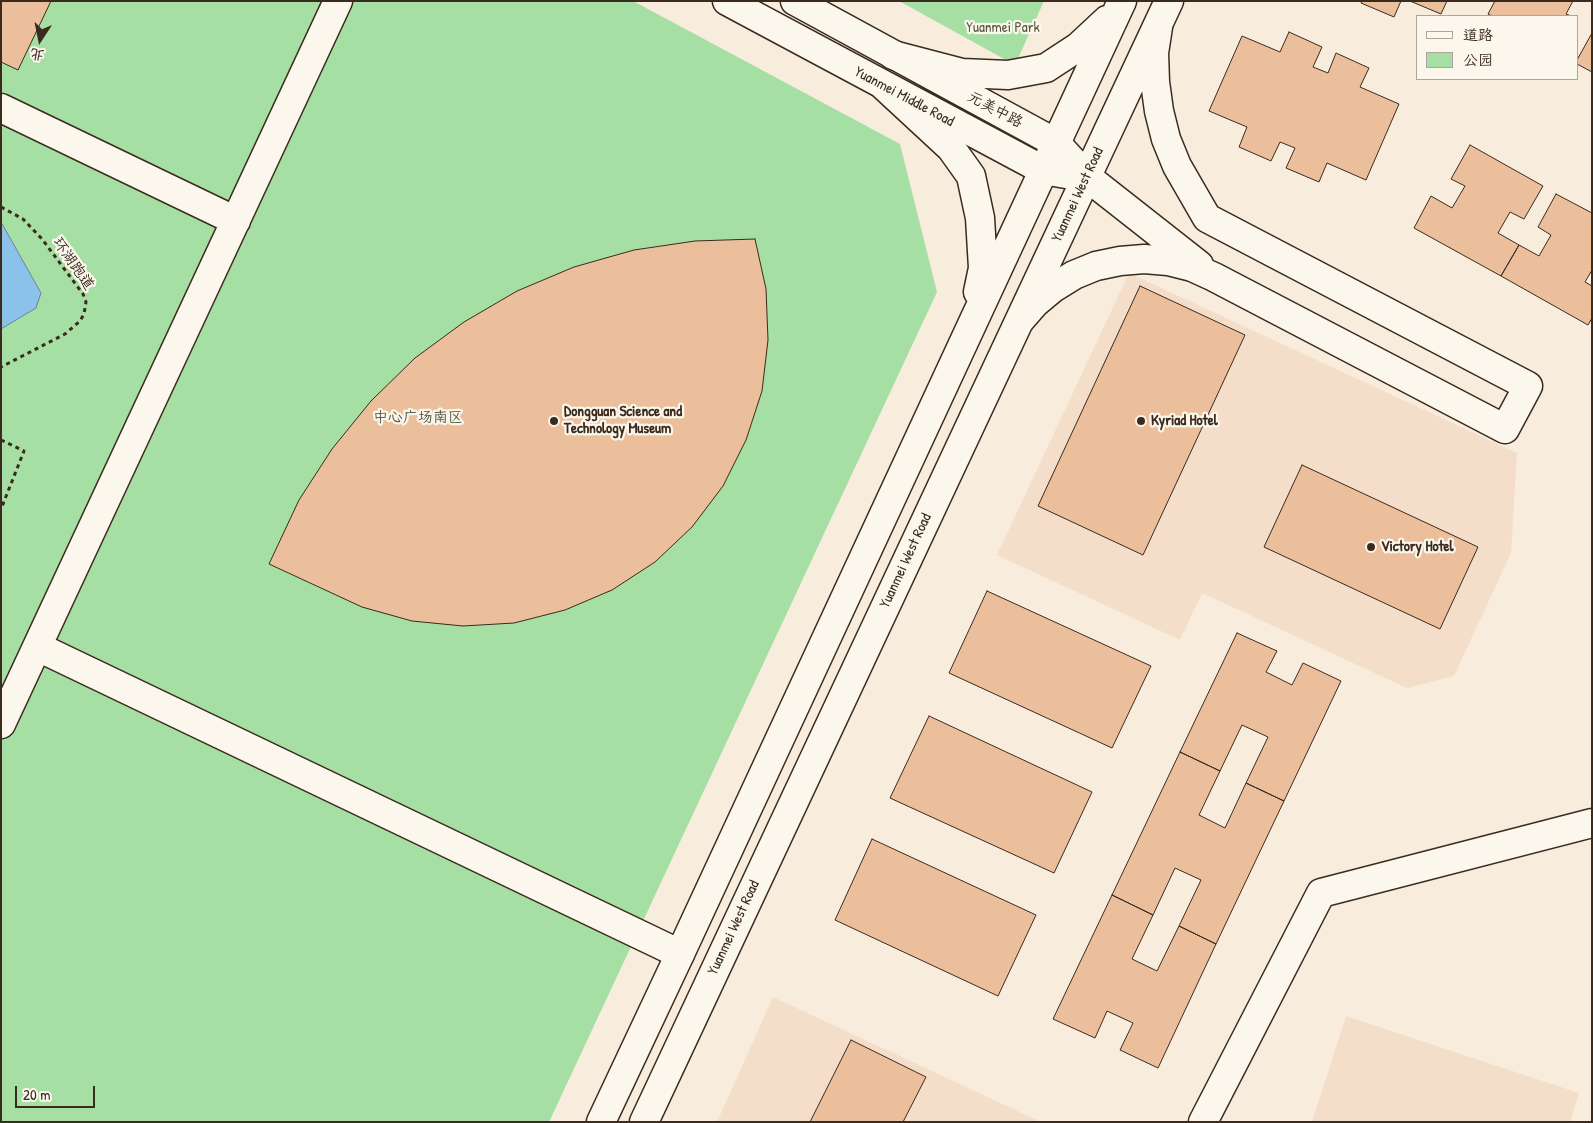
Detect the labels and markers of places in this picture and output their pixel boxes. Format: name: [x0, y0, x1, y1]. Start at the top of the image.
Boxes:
place label: Dongguan Science and Technology Museum: [564, 403, 682, 438]
place label: Kyriad Hotel: [1151, 412, 1218, 430]
marker: Dongguan Science and Technology Museum: [548, 415, 560, 427]
marker: Kyriad Hotel: [1135, 415, 1147, 427]
place label: Victory Hotel: [1381, 538, 1454, 556]
marker: Victory Hotel: [1365, 541, 1377, 553]

